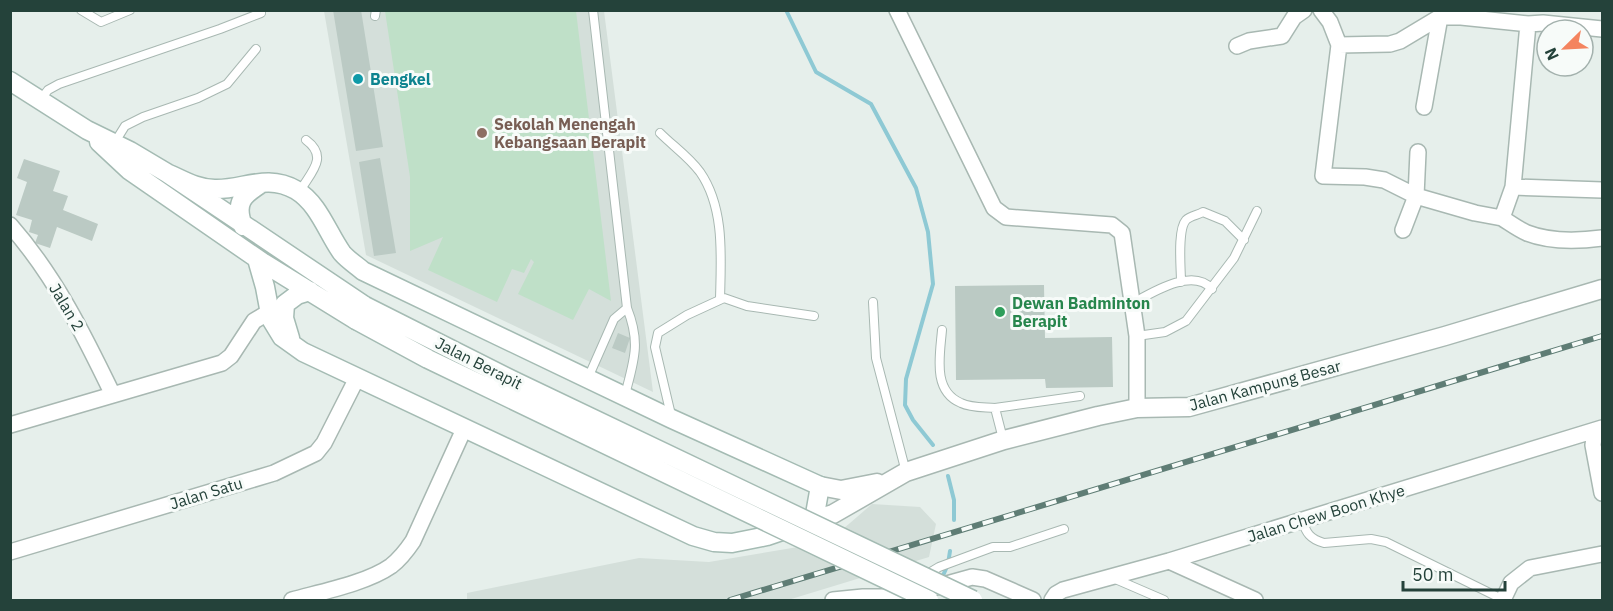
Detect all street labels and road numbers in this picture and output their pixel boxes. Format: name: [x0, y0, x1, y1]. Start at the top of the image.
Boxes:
street label: Jalan 2: [45, 280, 89, 334]
street label: Jalan Berapit: [432, 333, 526, 393]
street label: Jalan Kampung Besar: [1187, 355, 1343, 415]
street label: Jalan Satu: [167, 472, 245, 514]
street label: Jalan Chew Boon Khye: [1245, 480, 1407, 546]

